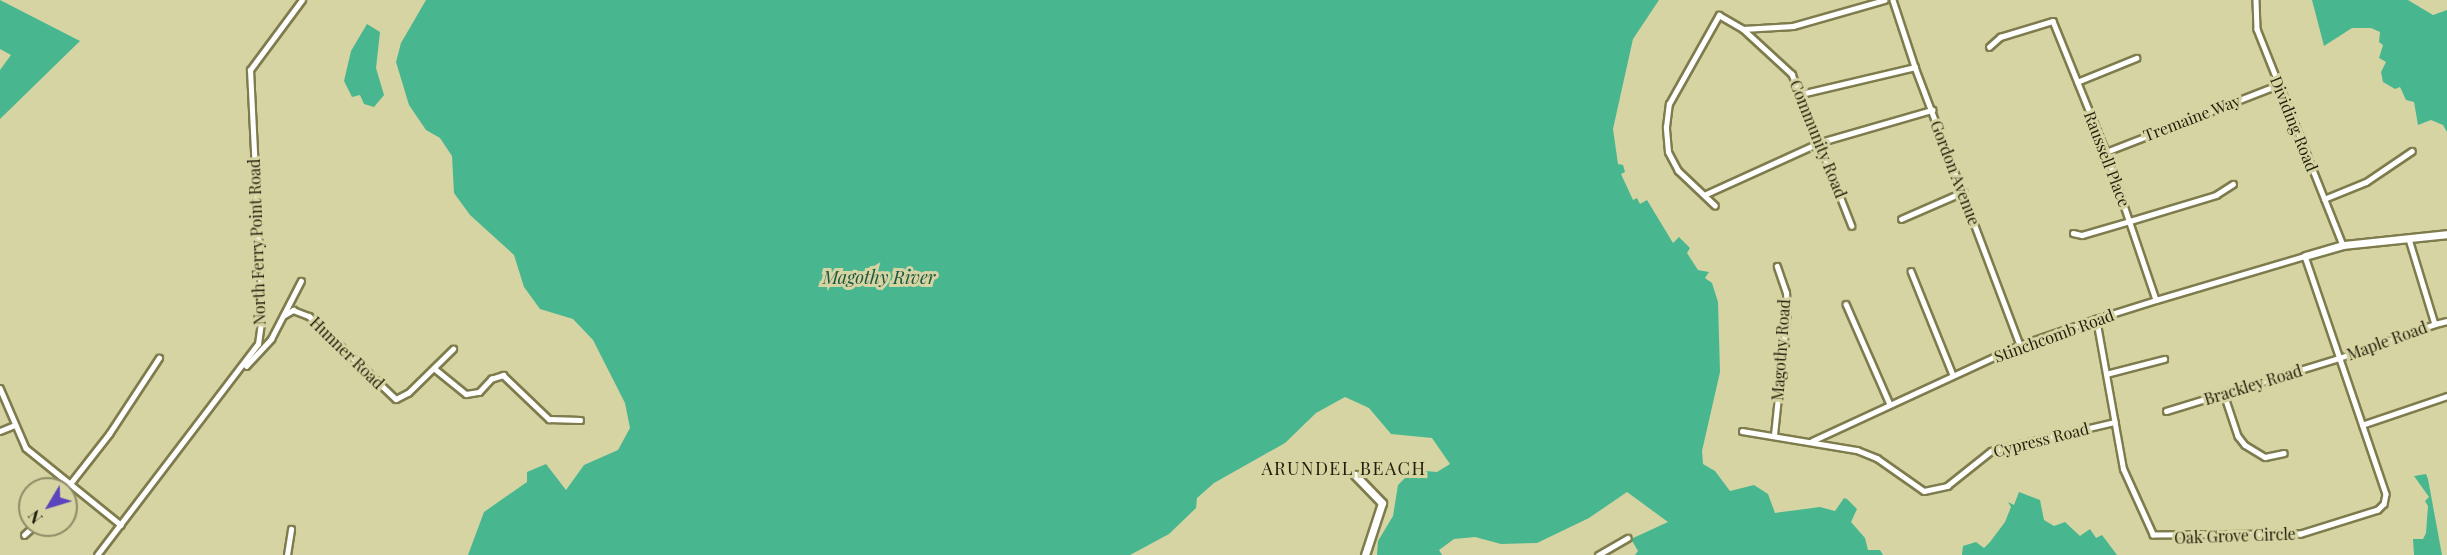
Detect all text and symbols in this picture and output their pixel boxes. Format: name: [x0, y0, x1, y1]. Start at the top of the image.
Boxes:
street label: Dividing Road: [2266, 74, 2322, 174]
street label: Community Road: [1786, 77, 1850, 201]
street label: Tremaine Way: [2141, 91, 2243, 145]
street label: Raussell Place: [2080, 109, 2134, 209]
street label: Gordon Avenue: [1926, 118, 1984, 228]
street label: North Ferry Point Road: [244, 158, 270, 326]
water label: Magothy River: [823, 266, 935, 288]
street label: Magothy Road: [1768, 298, 1794, 402]
street label: Stinchcomb Road: [1992, 305, 2116, 367]
street label: Hunner Road: [306, 313, 388, 393]
street label: Maple Road: [2344, 318, 2430, 364]
street label: Brackley Road: [2201, 361, 2305, 409]
street label: Cypress Road: [1991, 419, 2091, 461]
district label: ARUNDEL BEACH: [1261, 457, 1427, 479]
north arrow: [18, 477, 78, 537]
text: N: [23, 506, 47, 528]
street label: Oak Grove Circle: [2174, 524, 2296, 548]

